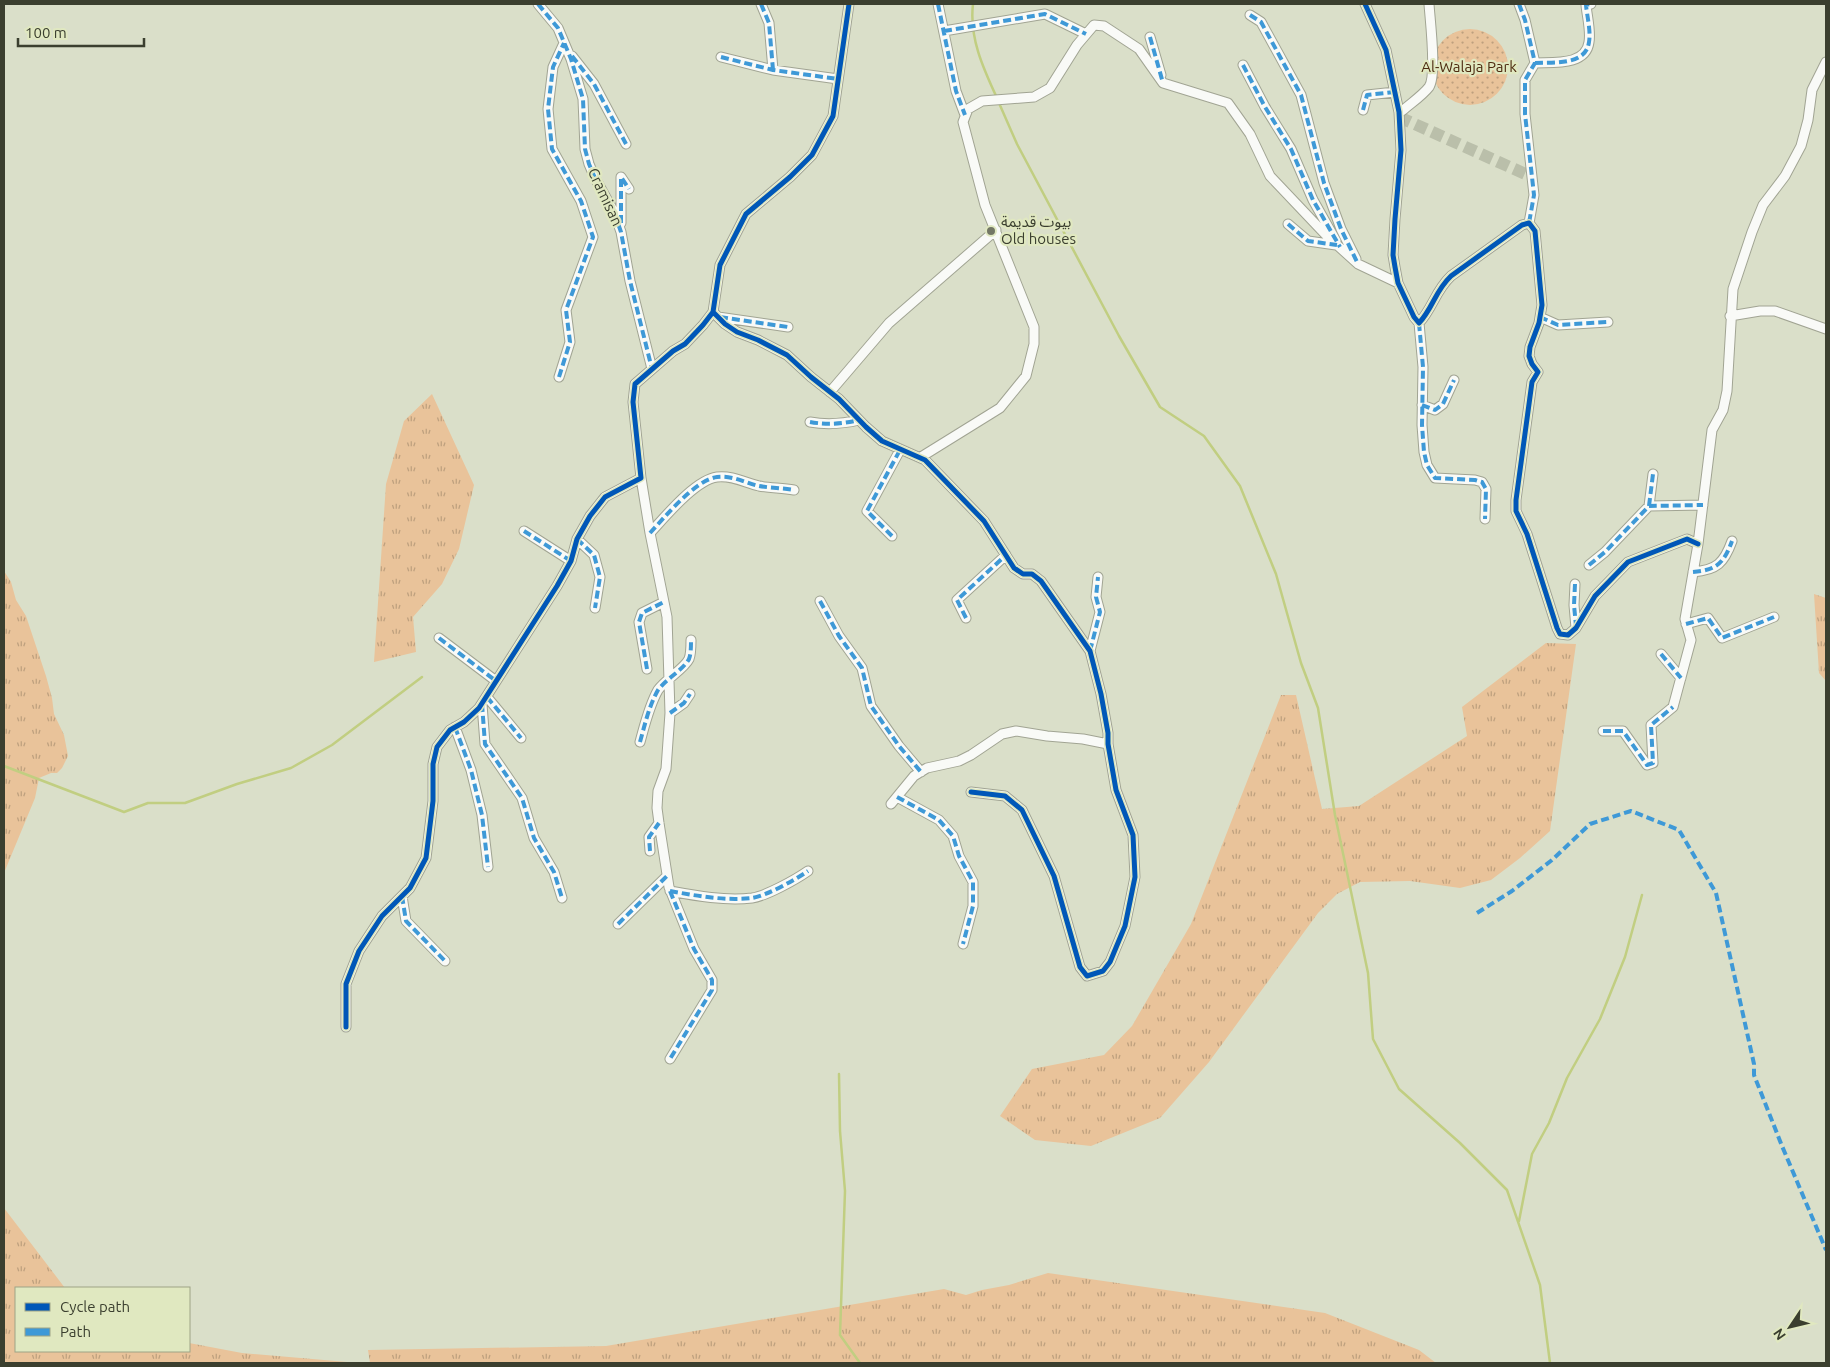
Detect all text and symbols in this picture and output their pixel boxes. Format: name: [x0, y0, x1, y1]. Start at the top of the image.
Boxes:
scale bar: [18, 15, 144, 47]
text: 100 m: [25, 24, 67, 41]
park label: Al-Walaja Park: [1421, 58, 1517, 75]
street label: Cramisan: [585, 165, 626, 228]
place label: بيوت قديمة Old houses: [1001, 213, 1076, 247]
marker: بيوت قديمة Old houses: [985, 225, 997, 237]
legend: [15, 1287, 190, 1352]
text: Cycle path: [60, 1298, 130, 1315]
north arrow: [1765, 1302, 1815, 1352]
text: Path: [60, 1323, 91, 1340]
text: N: [1770, 1326, 1789, 1343]

